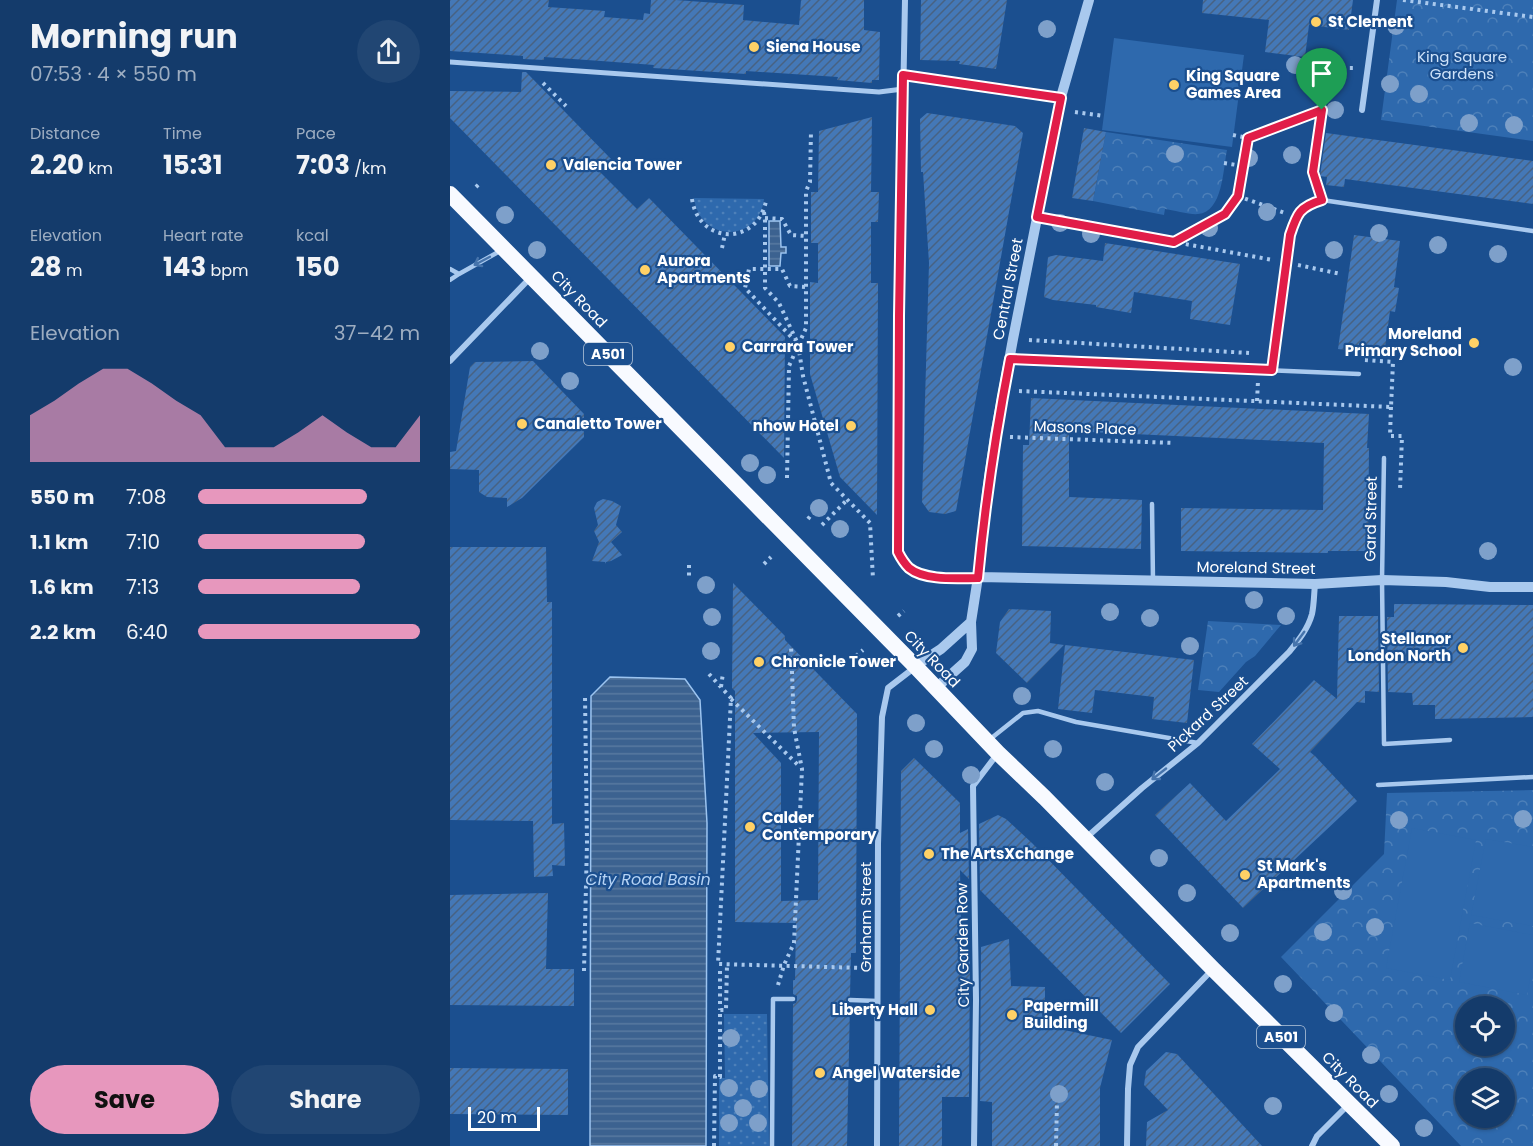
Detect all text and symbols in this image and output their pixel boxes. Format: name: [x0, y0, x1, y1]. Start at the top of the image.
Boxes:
place label: St Clement: [1328, 11, 1413, 32]
text: Morning run: [30, 13, 238, 60]
marker: St Clement: [1309, 15, 1323, 29]
button: share: [357, 20, 420, 83]
place label: Siena House: [766, 36, 861, 57]
marker: Siena House: [747, 40, 761, 54]
park label: King Square Gardens: [1417, 46, 1507, 84]
pin: [1296, 48, 1347, 110]
icon: arrive: [1305, 57, 1338, 90]
text: 07:53 · 4 × 550 m: [30, 60, 197, 88]
place label: King Square Games Area: [1186, 65, 1281, 103]
marker: King Square Games Area: [1167, 78, 1181, 92]
text: Distance: [30, 122, 100, 145]
text: Time: [163, 122, 202, 145]
text: Pace: [296, 122, 336, 145]
text: 2.20: [30, 147, 84, 183]
text: 15:31: [163, 147, 223, 183]
text: 7:03: [296, 147, 350, 183]
place label: Valencia Tower: [563, 154, 682, 175]
text: km: [84, 157, 113, 180]
text: /km: [350, 157, 387, 180]
marker: Valencia Tower: [544, 158, 558, 172]
text: Elevation: [30, 224, 102, 247]
text: Heart rate: [163, 224, 243, 247]
text: kcal: [296, 224, 329, 247]
street label: Central Street: [987, 236, 1028, 342]
text: 28: [30, 249, 62, 285]
text: 143: [163, 249, 206, 285]
text: 150: [296, 249, 340, 285]
place label: Aurora Apartments: [657, 250, 751, 288]
one-way arrow: [474, 255, 491, 267]
text: m: [62, 259, 82, 282]
text: bpm: [206, 259, 249, 282]
marker: Aurora Apartments: [638, 263, 652, 277]
street label: City Road: [547, 265, 612, 332]
text: Elevation: [30, 319, 120, 347]
text: 37–42 m: [334, 319, 420, 347]
place label: Moreland Primary School: [1345, 323, 1462, 361]
place label: Carrara Tower: [742, 336, 854, 357]
marker: Moreland Primary School: [1467, 336, 1481, 350]
marker: Carrara Tower: [723, 340, 737, 354]
road number: A501: [584, 343, 632, 365]
place label: Canaletto Tower: [534, 413, 662, 434]
place label: nhow Hotel: [753, 415, 839, 436]
street label: Masons Place: [1033, 415, 1137, 440]
marker: Canaletto Tower: [515, 417, 529, 431]
marker: nhow Hotel: [844, 419, 858, 433]
street label: Gard Street: [1359, 476, 1382, 562]
text: 550 m: [30, 483, 94, 511]
text: 7:08: [126, 483, 166, 511]
text: 1.1 km: [30, 528, 88, 556]
text: 7:10: [126, 528, 160, 556]
street label: Moreland Street: [1196, 556, 1316, 579]
text: 1.6 km: [30, 573, 94, 601]
text: 7:13: [126, 573, 159, 601]
text: 2.2 km: [30, 618, 96, 646]
text: 6:40: [126, 618, 168, 646]
street label: City Road: [900, 625, 965, 692]
place label: Stellanor London North: [1348, 628, 1452, 666]
one-way arrow: [1293, 630, 1305, 646]
marker: Stellanor London North: [1456, 641, 1470, 655]
place label: Chronicle Tower: [771, 651, 897, 672]
marker: Chronicle Tower: [752, 655, 766, 669]
street label: Pickard Street: [1163, 671, 1252, 756]
one-way arrow: [1151, 768, 1167, 781]
place label: Calder Contemporary: [762, 807, 877, 845]
marker: Calder Contemporary: [743, 820, 757, 834]
place label: The ArtsXchange: [941, 843, 1074, 864]
marker: The ArtsXchange: [922, 847, 936, 861]
place label: St Mark's Apartments: [1257, 855, 1351, 893]
street label: Graham Street: [855, 862, 876, 972]
water label: City Road Basin: [585, 868, 711, 891]
marker: St Mark's Apartments: [1238, 868, 1252, 882]
street label: City Garden Row: [951, 882, 974, 1008]
place label: Papermill Building: [1024, 995, 1099, 1033]
map controls: [1455, 996, 1515, 1128]
button: locate: [1455, 996, 1515, 1056]
place label: Liberty Hall: [832, 999, 918, 1020]
marker: Liberty Hall: [923, 1003, 937, 1017]
marker: Papermill Building: [1005, 1008, 1019, 1022]
road number: A501: [1257, 1026, 1305, 1048]
street label: City Road: [1317, 1047, 1383, 1113]
place label: Angel Waterside: [832, 1062, 960, 1083]
button: Save: [30, 1065, 219, 1134]
button: Share: [231, 1065, 420, 1134]
marker: Angel Waterside: [813, 1066, 827, 1080]
button: layers: [1455, 1068, 1515, 1128]
scale bar: [468, 1104, 540, 1132]
text: 20 m: [477, 1106, 517, 1129]

